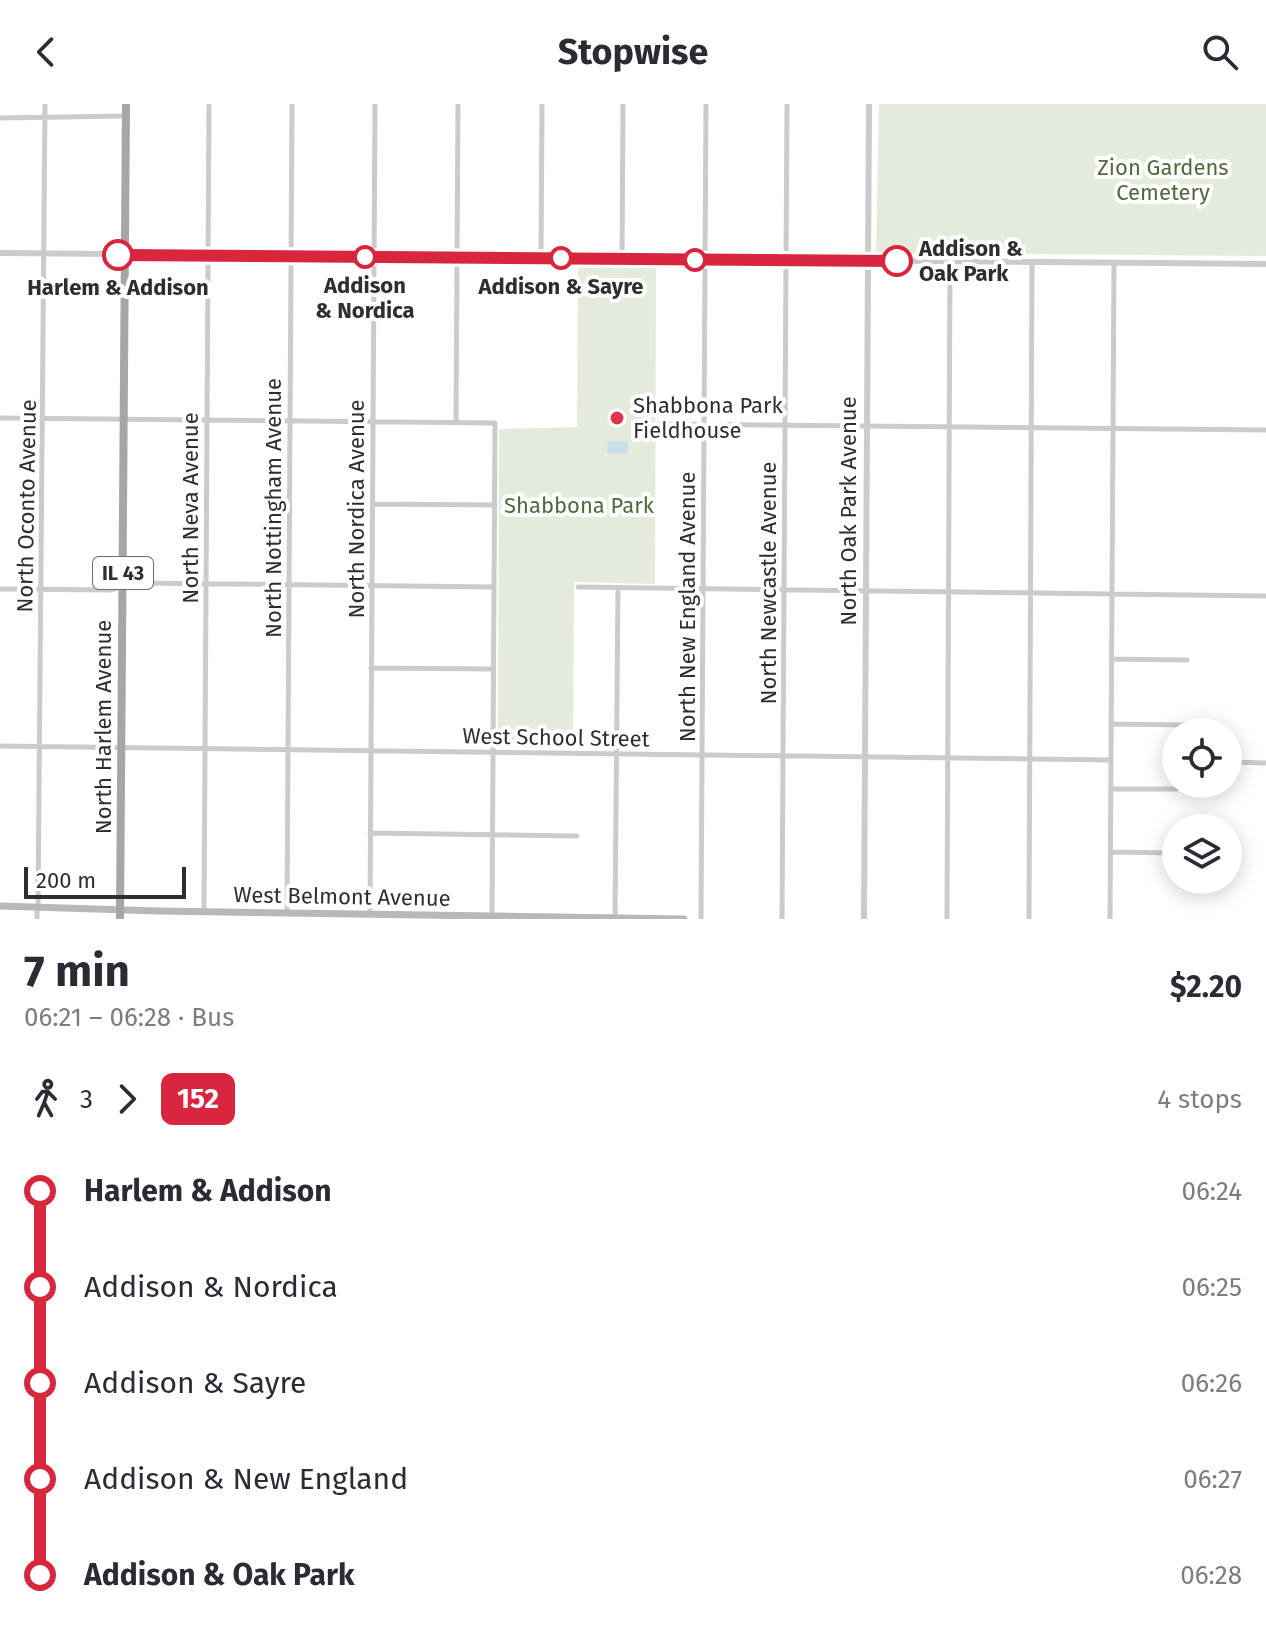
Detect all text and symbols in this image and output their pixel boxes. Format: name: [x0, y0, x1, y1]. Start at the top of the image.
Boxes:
icon: back: [24, 30, 68, 74]
text: Stopwise: [558, 30, 708, 74]
icon: search: [1198, 30, 1242, 74]
park label: Zion Gardens Cemetery: [1097, 154, 1229, 206]
place label: Addison & Oak Park: [918, 235, 1023, 287]
marker: Harlem & Addison: [103, 240, 133, 270]
marker: Addison & Nordica: [354, 246, 376, 268]
marker: Addison & Oak Park: [882, 246, 912, 276]
marker: Addison & Sayre: [550, 247, 572, 269]
unlabelled marker: [684, 249, 706, 271]
place label: Addison & Nordica: [315, 272, 415, 324]
place label: Addison & Sayre: [478, 273, 643, 300]
place label: Harlem & Addison: [27, 274, 209, 301]
street label: North Nottingham Avenue: [260, 378, 287, 638]
place label: Shabbona Park Fieldhouse: [633, 392, 784, 444]
street label: North Oak Park Avenue: [835, 396, 862, 626]
street label: North Oconto Avenue: [11, 399, 42, 613]
street label: North Nordica Avenue: [343, 399, 370, 619]
marker: Shabbona Park Fieldhouse: [608, 409, 626, 427]
street label: North Neva Avenue: [177, 412, 204, 604]
street label: North Newcastle Avenue: [755, 461, 782, 705]
street label: North New England Avenue: [674, 472, 701, 742]
park label: Shabbona Park: [504, 492, 655, 519]
road number: IL 43: [93, 557, 153, 589]
street label: North Harlem Avenue: [90, 620, 117, 834]
map controls: [1162, 718, 1242, 894]
button: locate: [1162, 718, 1242, 798]
street label: West School Street: [462, 722, 650, 753]
button: layers: [1162, 814, 1242, 894]
scale bar: [24, 863, 186, 899]
text: 200 m: [36, 867, 96, 894]
street label: West Belmont Avenue: [233, 881, 451, 912]
text: 7 min: [24, 945, 130, 998]
text: $2.20: [1170, 969, 1242, 1005]
text: 06:21 – 06:28 · Bus: [24, 1002, 234, 1033]
icon: walk: [24, 1077, 68, 1121]
icon: forward: [105, 1077, 149, 1121]
text: 152: [177, 1082, 219, 1115]
text: 3: [80, 1084, 93, 1115]
text: 4 stops: [1157, 1084, 1242, 1115]
text: Harlem & Addison: [84, 1173, 332, 1209]
text: 06:24: [1181, 1176, 1242, 1207]
text: Addison & Nordica: [84, 1269, 338, 1305]
text: 06:25: [1181, 1272, 1242, 1303]
text: Addison & Sayre: [84, 1365, 306, 1401]
text: 06:26: [1181, 1368, 1242, 1399]
text: Addison & New England: [84, 1461, 408, 1497]
text: 06:27: [1183, 1464, 1242, 1495]
text: Addison & Oak Park: [84, 1557, 355, 1593]
text: 06:28: [1180, 1560, 1242, 1591]

